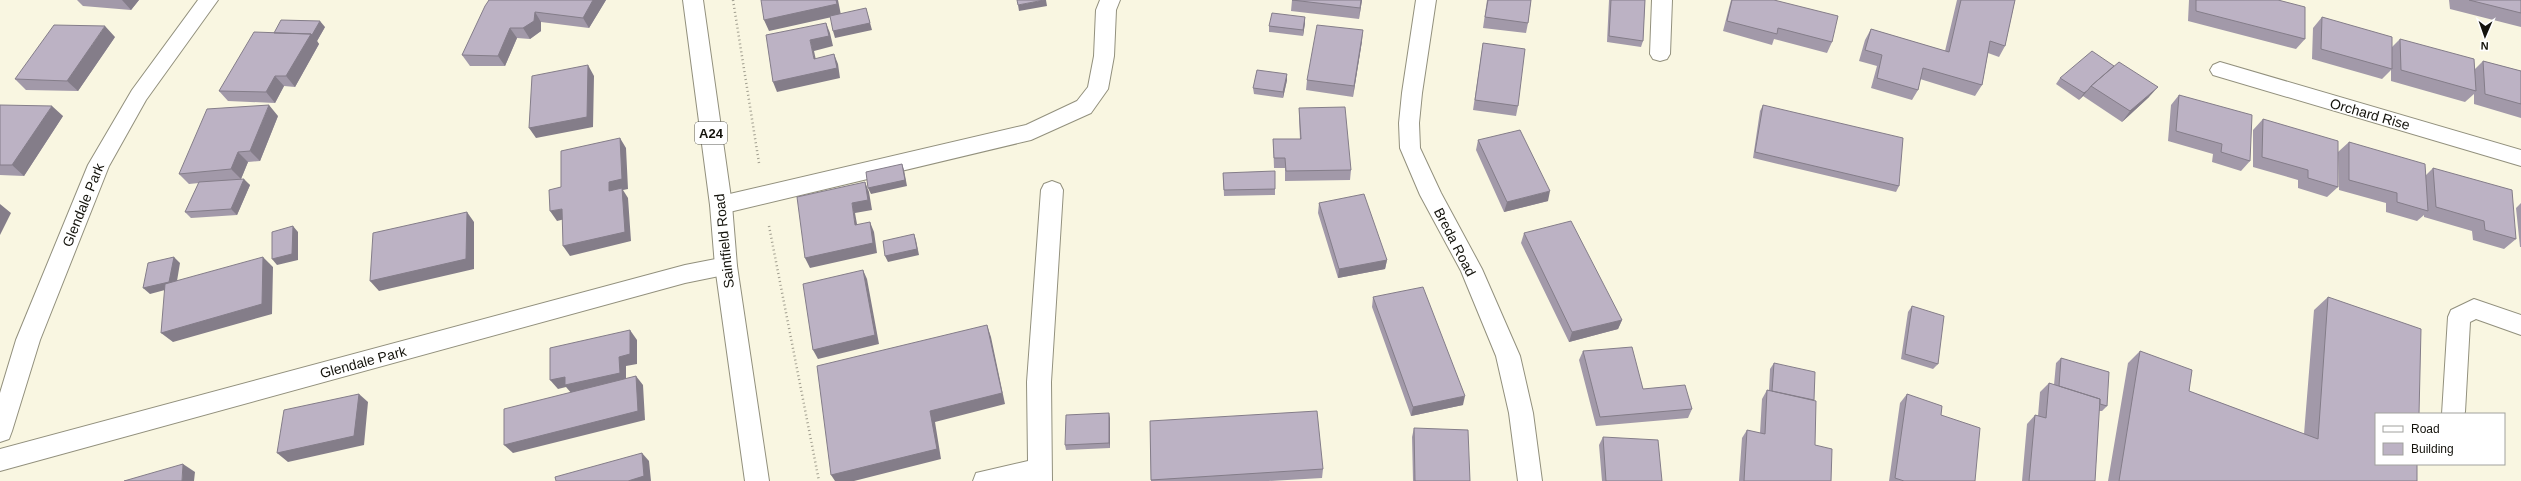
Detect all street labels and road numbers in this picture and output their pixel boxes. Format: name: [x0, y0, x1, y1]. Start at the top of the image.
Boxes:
street label: Orchard Rise: [2328, 95, 2412, 133]
road number: A24: [695, 122, 727, 144]
street label: Glendale Park: [59, 160, 107, 249]
street label: Saintfield Road: [711, 193, 737, 289]
street label: Breda Road: [1431, 205, 1479, 279]
street label: Glendale Park: [318, 343, 409, 381]

